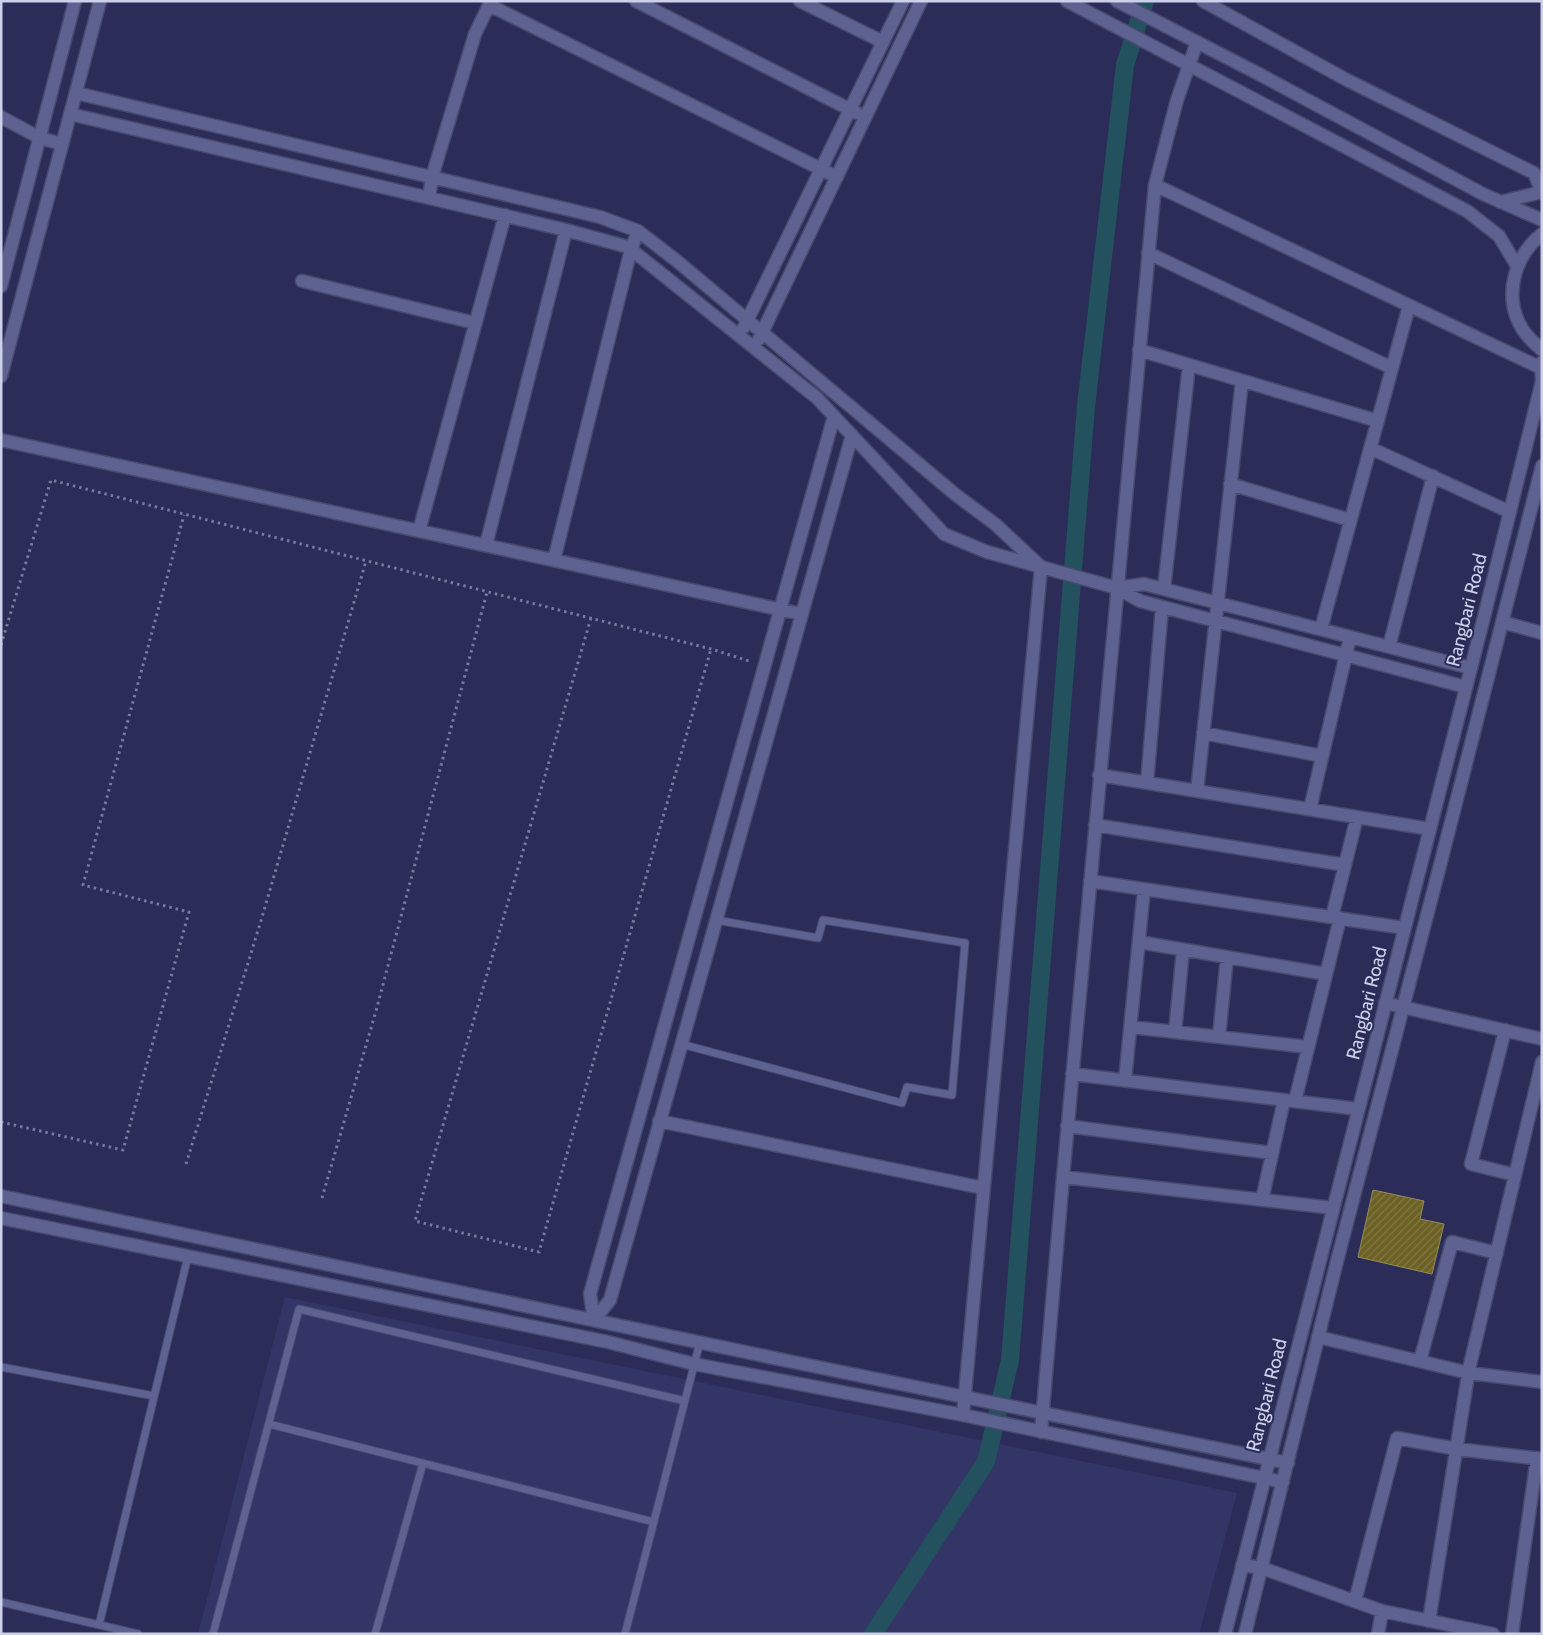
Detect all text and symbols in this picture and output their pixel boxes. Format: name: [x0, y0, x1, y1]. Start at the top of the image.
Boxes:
street label: Rangbari Road: [1441, 551, 1492, 669]
street label: Rangbari Road: [1341, 944, 1392, 1062]
street label: Rangbari Road: [1241, 1336, 1292, 1454]

